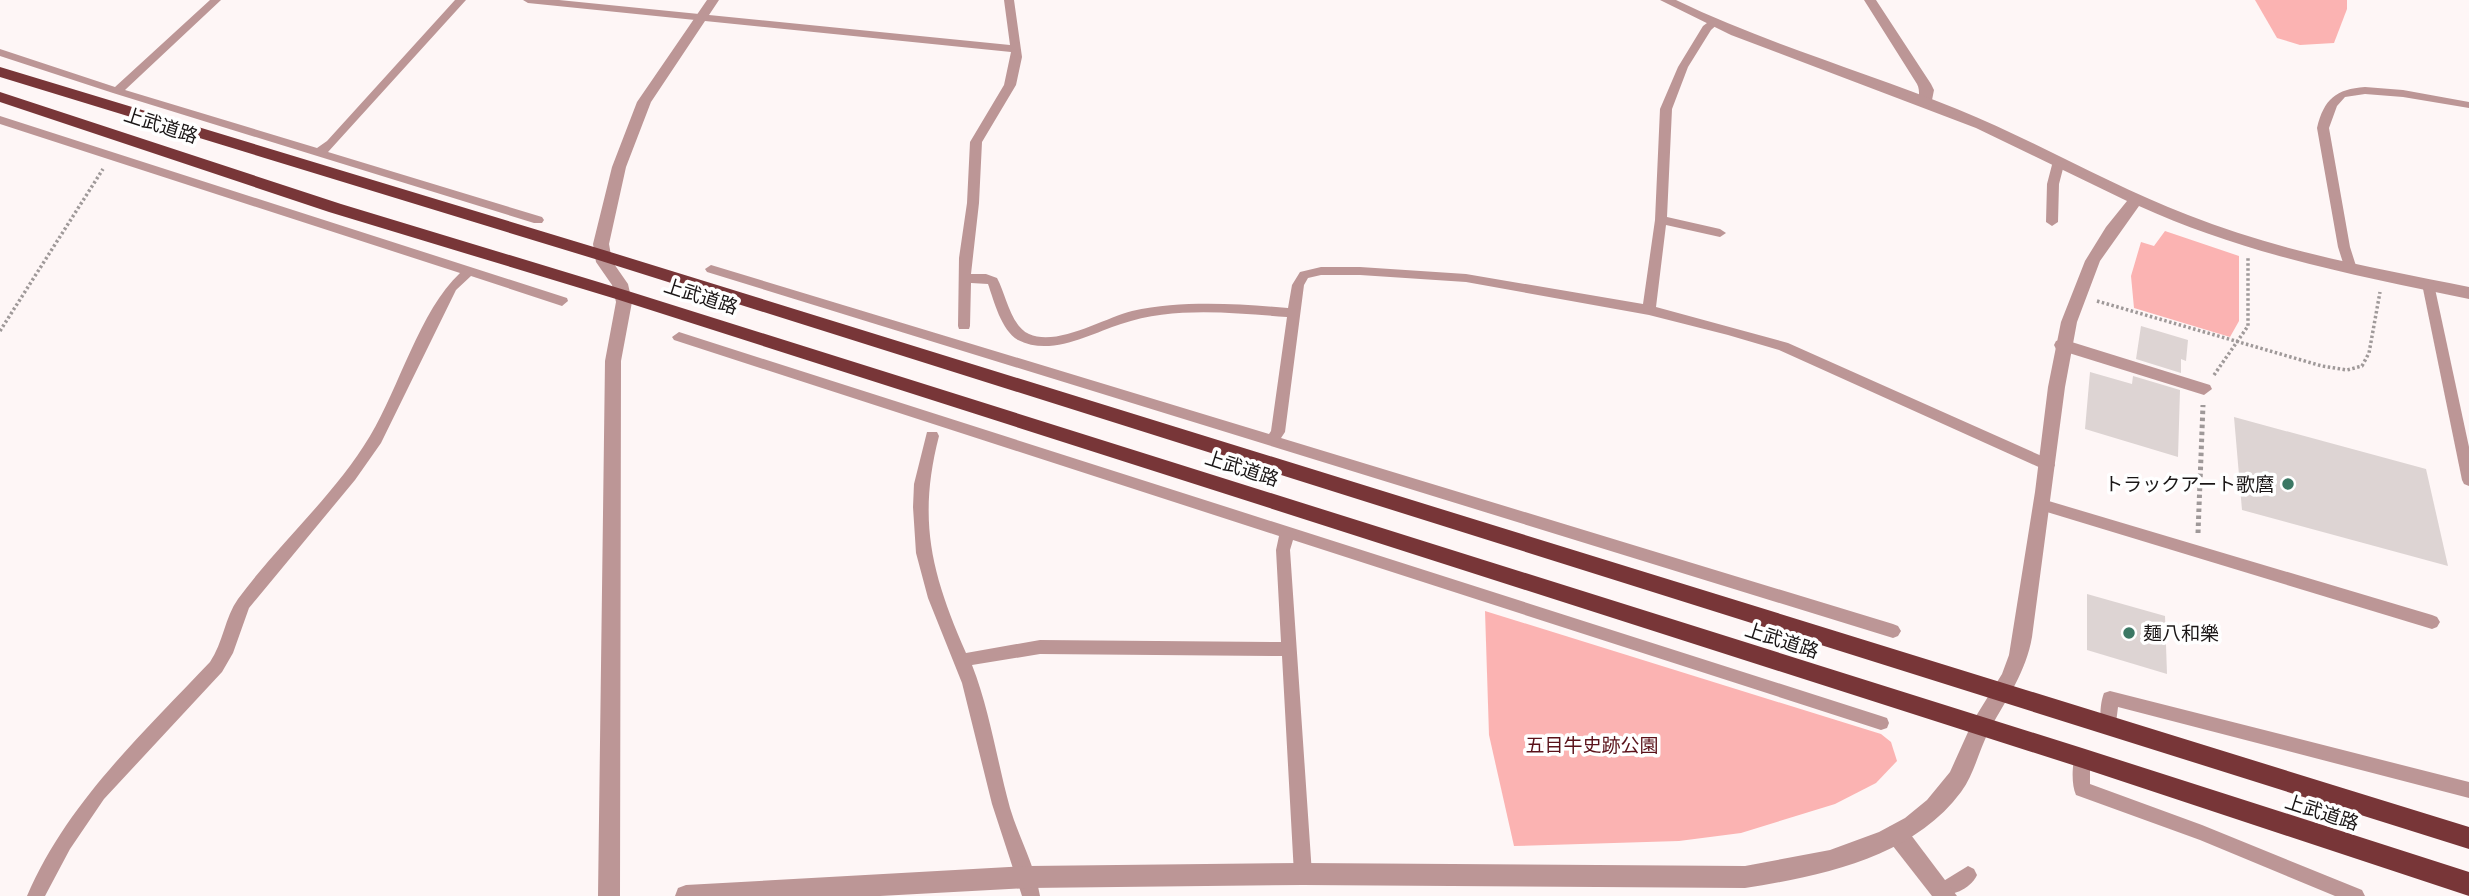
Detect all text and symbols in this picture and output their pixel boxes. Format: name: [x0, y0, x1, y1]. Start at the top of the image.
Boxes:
street label: 上武道路: [120, 102, 201, 151]
street label: 上武道路: [660, 273, 741, 322]
street label: 上武道路: [1201, 445, 1282, 494]
place label: トラックアート歌麿: [2104, 472, 2274, 499]
marker: トラックアート歌麿: [2280, 476, 2296, 492]
street label: 上武道路: [1741, 617, 1822, 666]
place label: 麺八和樂: [2143, 621, 2219, 648]
marker: 麺八和樂: [2121, 625, 2137, 641]
park label: 五目牛史跡公園: [1525, 733, 1659, 760]
street label: 上武道路: [2281, 789, 2362, 838]

